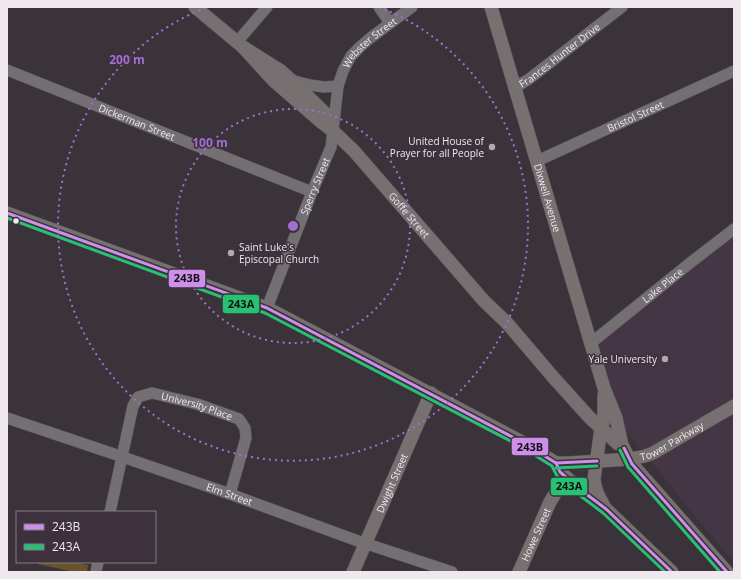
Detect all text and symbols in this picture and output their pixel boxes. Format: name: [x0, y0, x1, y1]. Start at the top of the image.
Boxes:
street label: Webster Street: [339, 14, 400, 70]
street label: Frances Hunter Drive: [516, 19, 603, 91]
text: 200 m: [109, 51, 145, 68]
street label: Bristol Street: [605, 97, 666, 135]
street label: Dickerman Street: [97, 100, 178, 144]
text: 100 m: [192, 134, 228, 151]
place label: United House of Prayer for all People: [390, 134, 485, 160]
marker: United House of Prayer for all People: [487, 142, 497, 152]
street label: Sperry Street: [297, 155, 333, 217]
street label: Dixwell Avenue: [531, 162, 564, 234]
street label: Goffe Street: [386, 189, 433, 241]
unlabelled marker: [11, 216, 21, 226]
centre of rings: [286, 219, 300, 233]
place label: Saint Luke's Episcopal Church: [239, 240, 319, 266]
marker: Saint Luke's Episcopal Church: [226, 248, 236, 258]
street label: Lake Place: [639, 264, 686, 306]
line badge: 243B: [168, 269, 206, 288]
text: 243B: [174, 270, 200, 285]
line badge: 243A: [222, 294, 260, 314]
text: 243A: [228, 296, 255, 311]
place label: Yale University: [589, 352, 658, 366]
marker: Yale University: [660, 354, 670, 364]
street label: University Place: [160, 389, 235, 423]
street label: Tower Parkway: [639, 418, 707, 464]
line badge: 243B: [511, 437, 549, 456]
text: 243B: [517, 439, 543, 454]
street label: Dwight Street: [373, 451, 411, 515]
line badge: 243A: [550, 477, 588, 496]
text: 243A: [556, 478, 583, 493]
street label: Elm Street: [204, 479, 255, 509]
street label: Howe Street: [518, 505, 554, 564]
legend: [16, 511, 156, 563]
text: 243B: [52, 518, 81, 535]
text: 243A: [52, 538, 81, 555]

